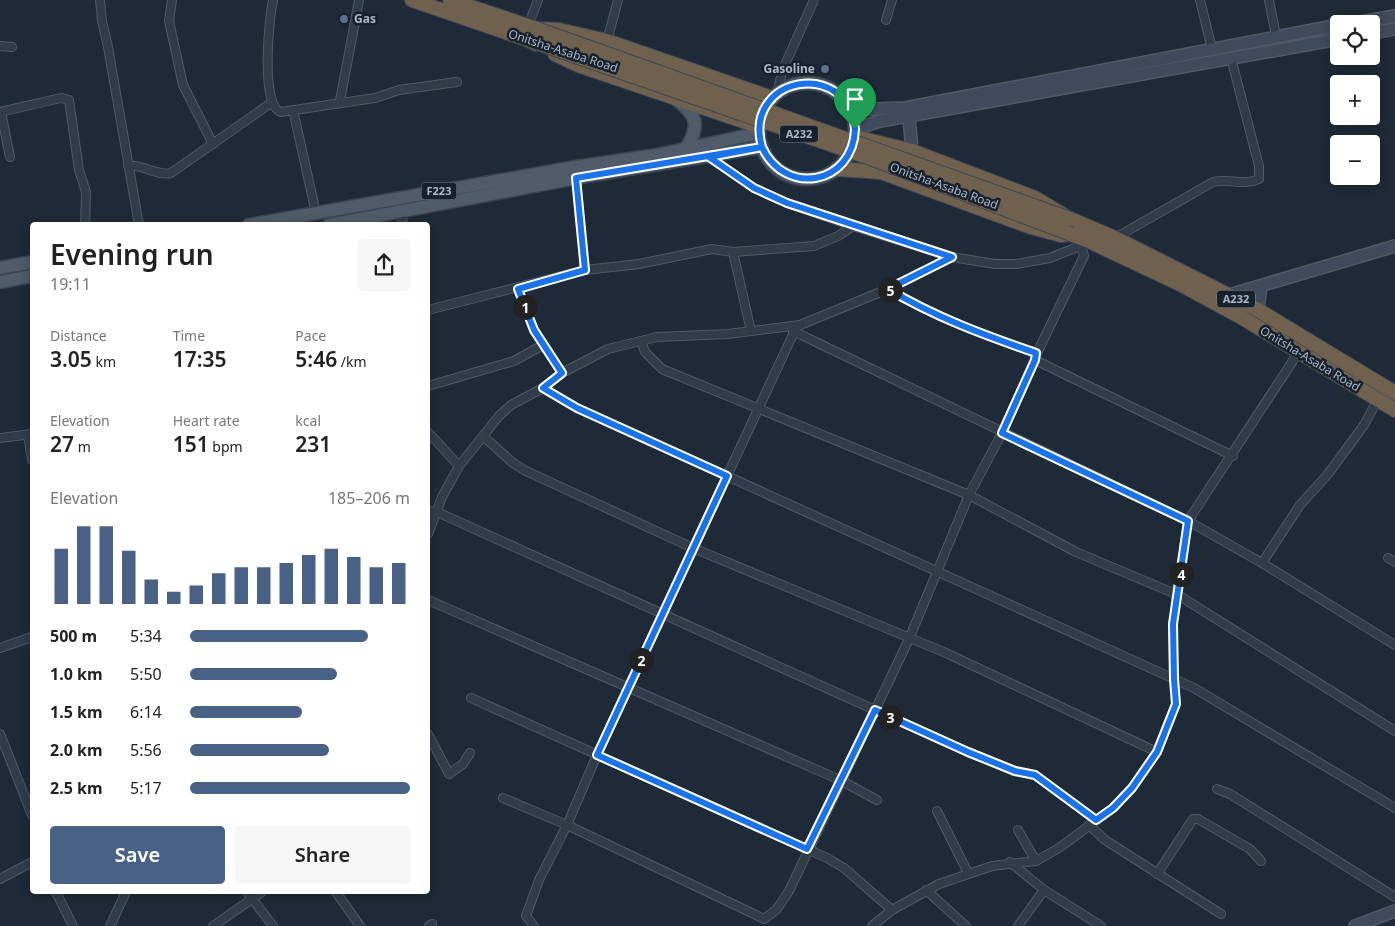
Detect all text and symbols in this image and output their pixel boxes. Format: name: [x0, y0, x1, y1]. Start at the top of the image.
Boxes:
place label: Gas: [354, 10, 376, 27]
marker: Gas: [338, 13, 350, 25]
map controls: [1330, 15, 1380, 185]
button: locate: [1330, 15, 1380, 65]
street label: Onitsha-Asaba Road: [506, 25, 620, 76]
place label: Gasoline: [763, 60, 815, 77]
marker: Gasoline: [819, 63, 831, 75]
button: +: [1330, 75, 1380, 125]
pin: [834, 78, 876, 129]
icon: arrive: [841, 85, 869, 113]
road number: A232: [780, 126, 818, 142]
button: −: [1330, 135, 1380, 185]
street label: Onitsha-Asaba Road: [888, 158, 1001, 213]
road number: F223: [422, 182, 456, 200]
text: Evening run: [50, 235, 214, 273]
button: share: [358, 239, 410, 291]
text: 19:11: [50, 273, 91, 295]
pin: 5: [878, 278, 902, 302]
text: 5: [886, 281, 895, 300]
road number: A232: [1217, 290, 1255, 308]
pin: 1: [512, 294, 538, 320]
text: 1: [521, 298, 530, 317]
street label: Onitsha-Asaba Road: [1257, 322, 1364, 395]
text: Distance: [50, 326, 107, 345]
text: Time: [173, 326, 205, 345]
text: Pace: [295, 326, 326, 345]
text: 3.05: [50, 345, 92, 373]
text: 17:35: [173, 345, 227, 373]
text: 5:46: [295, 345, 337, 373]
text: km: [92, 352, 116, 371]
text: /km: [337, 352, 367, 371]
text: Elevation: [50, 411, 110, 430]
text: Heart rate: [173, 411, 240, 430]
text: kcal: [295, 411, 321, 430]
text: 27: [50, 430, 74, 458]
text: 151: [173, 430, 209, 458]
text: 231: [295, 430, 331, 458]
text: m: [74, 437, 91, 456]
text: bpm: [209, 437, 243, 456]
text: Elevation: [50, 487, 118, 509]
text: 185–206 m: [328, 487, 410, 509]
pin: 4: [1168, 562, 1194, 586]
text: 4: [1177, 565, 1186, 584]
text: 500 m: [50, 625, 97, 647]
text: 5:34: [130, 625, 162, 647]
pin: 2: [628, 648, 654, 672]
text: 2: [637, 651, 646, 670]
text: 1.0 km: [50, 663, 102, 685]
text: 5:50: [130, 663, 162, 685]
text: 1.5 km: [50, 701, 102, 723]
text: 6:14: [130, 701, 162, 723]
pin: 3: [878, 704, 902, 730]
text: 3: [886, 708, 895, 727]
text: 2.0 km: [50, 739, 102, 761]
text: 5:56: [130, 739, 162, 761]
text: 2.5 km: [50, 777, 102, 799]
text: 5:17: [130, 777, 162, 799]
button: Save: [50, 826, 225, 884]
button: Share: [235, 826, 410, 884]

